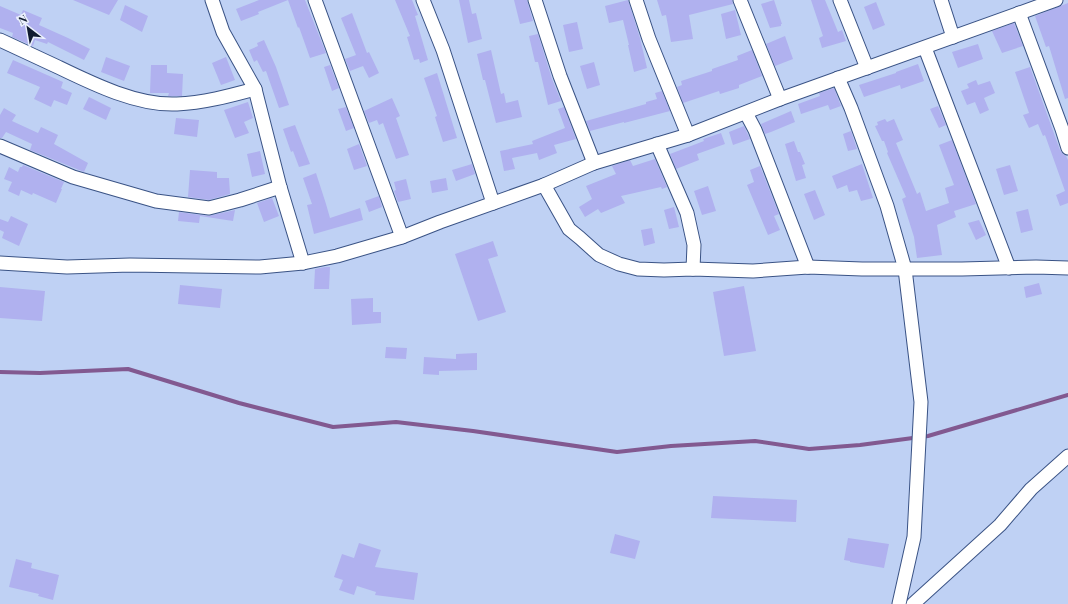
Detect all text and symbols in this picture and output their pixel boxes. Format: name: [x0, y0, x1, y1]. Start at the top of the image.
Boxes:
north arrow: [8, 8, 48, 48]
text: N: [15, 10, 30, 27]

